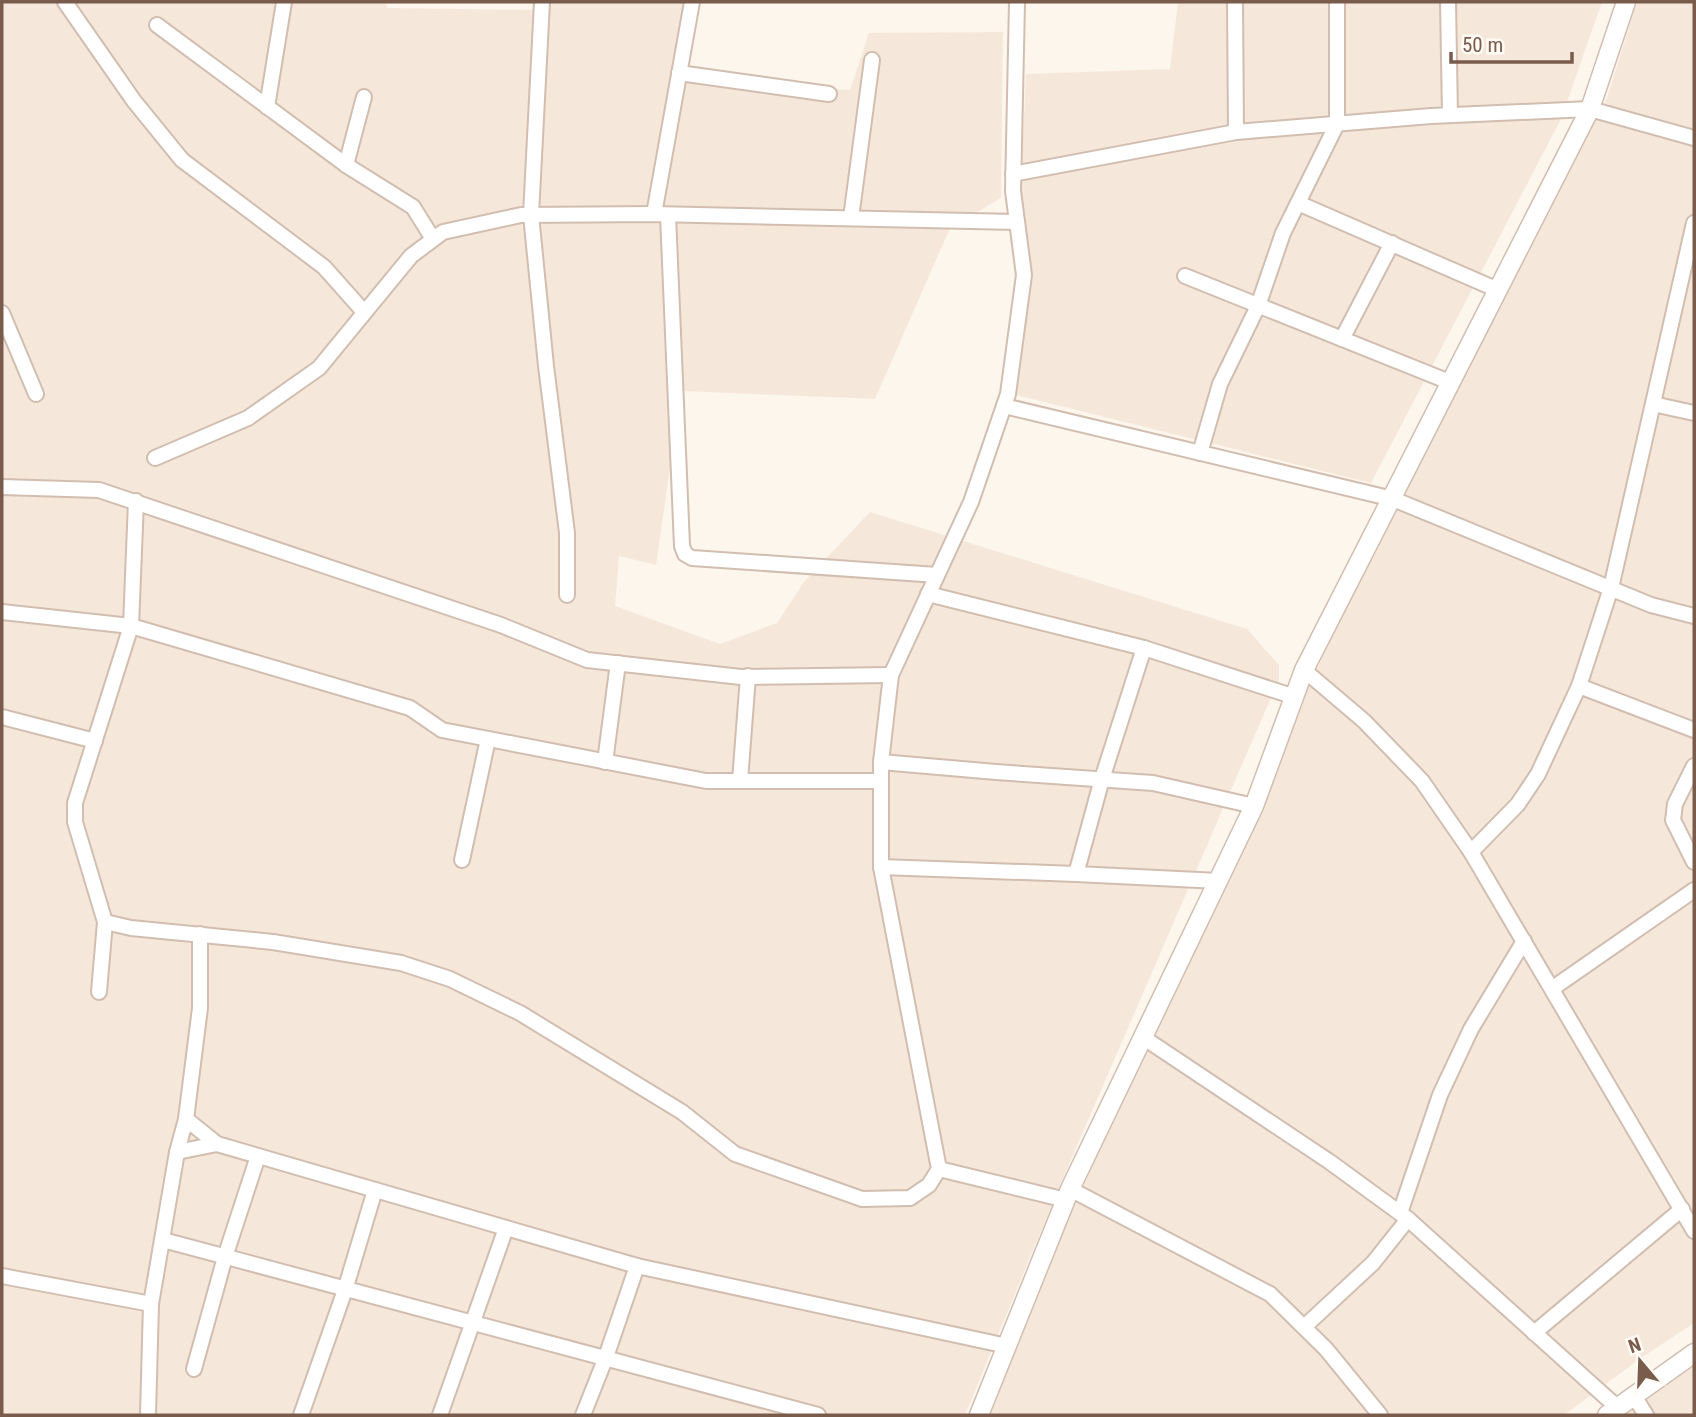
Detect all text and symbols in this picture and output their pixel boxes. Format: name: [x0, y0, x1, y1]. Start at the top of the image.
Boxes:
scale bar: [1451, 21, 1572, 65]
text: 50 m: [1462, 33, 1503, 57]
north arrow: [1605, 1326, 1675, 1396]
text: N: [1625, 1333, 1644, 1358]

